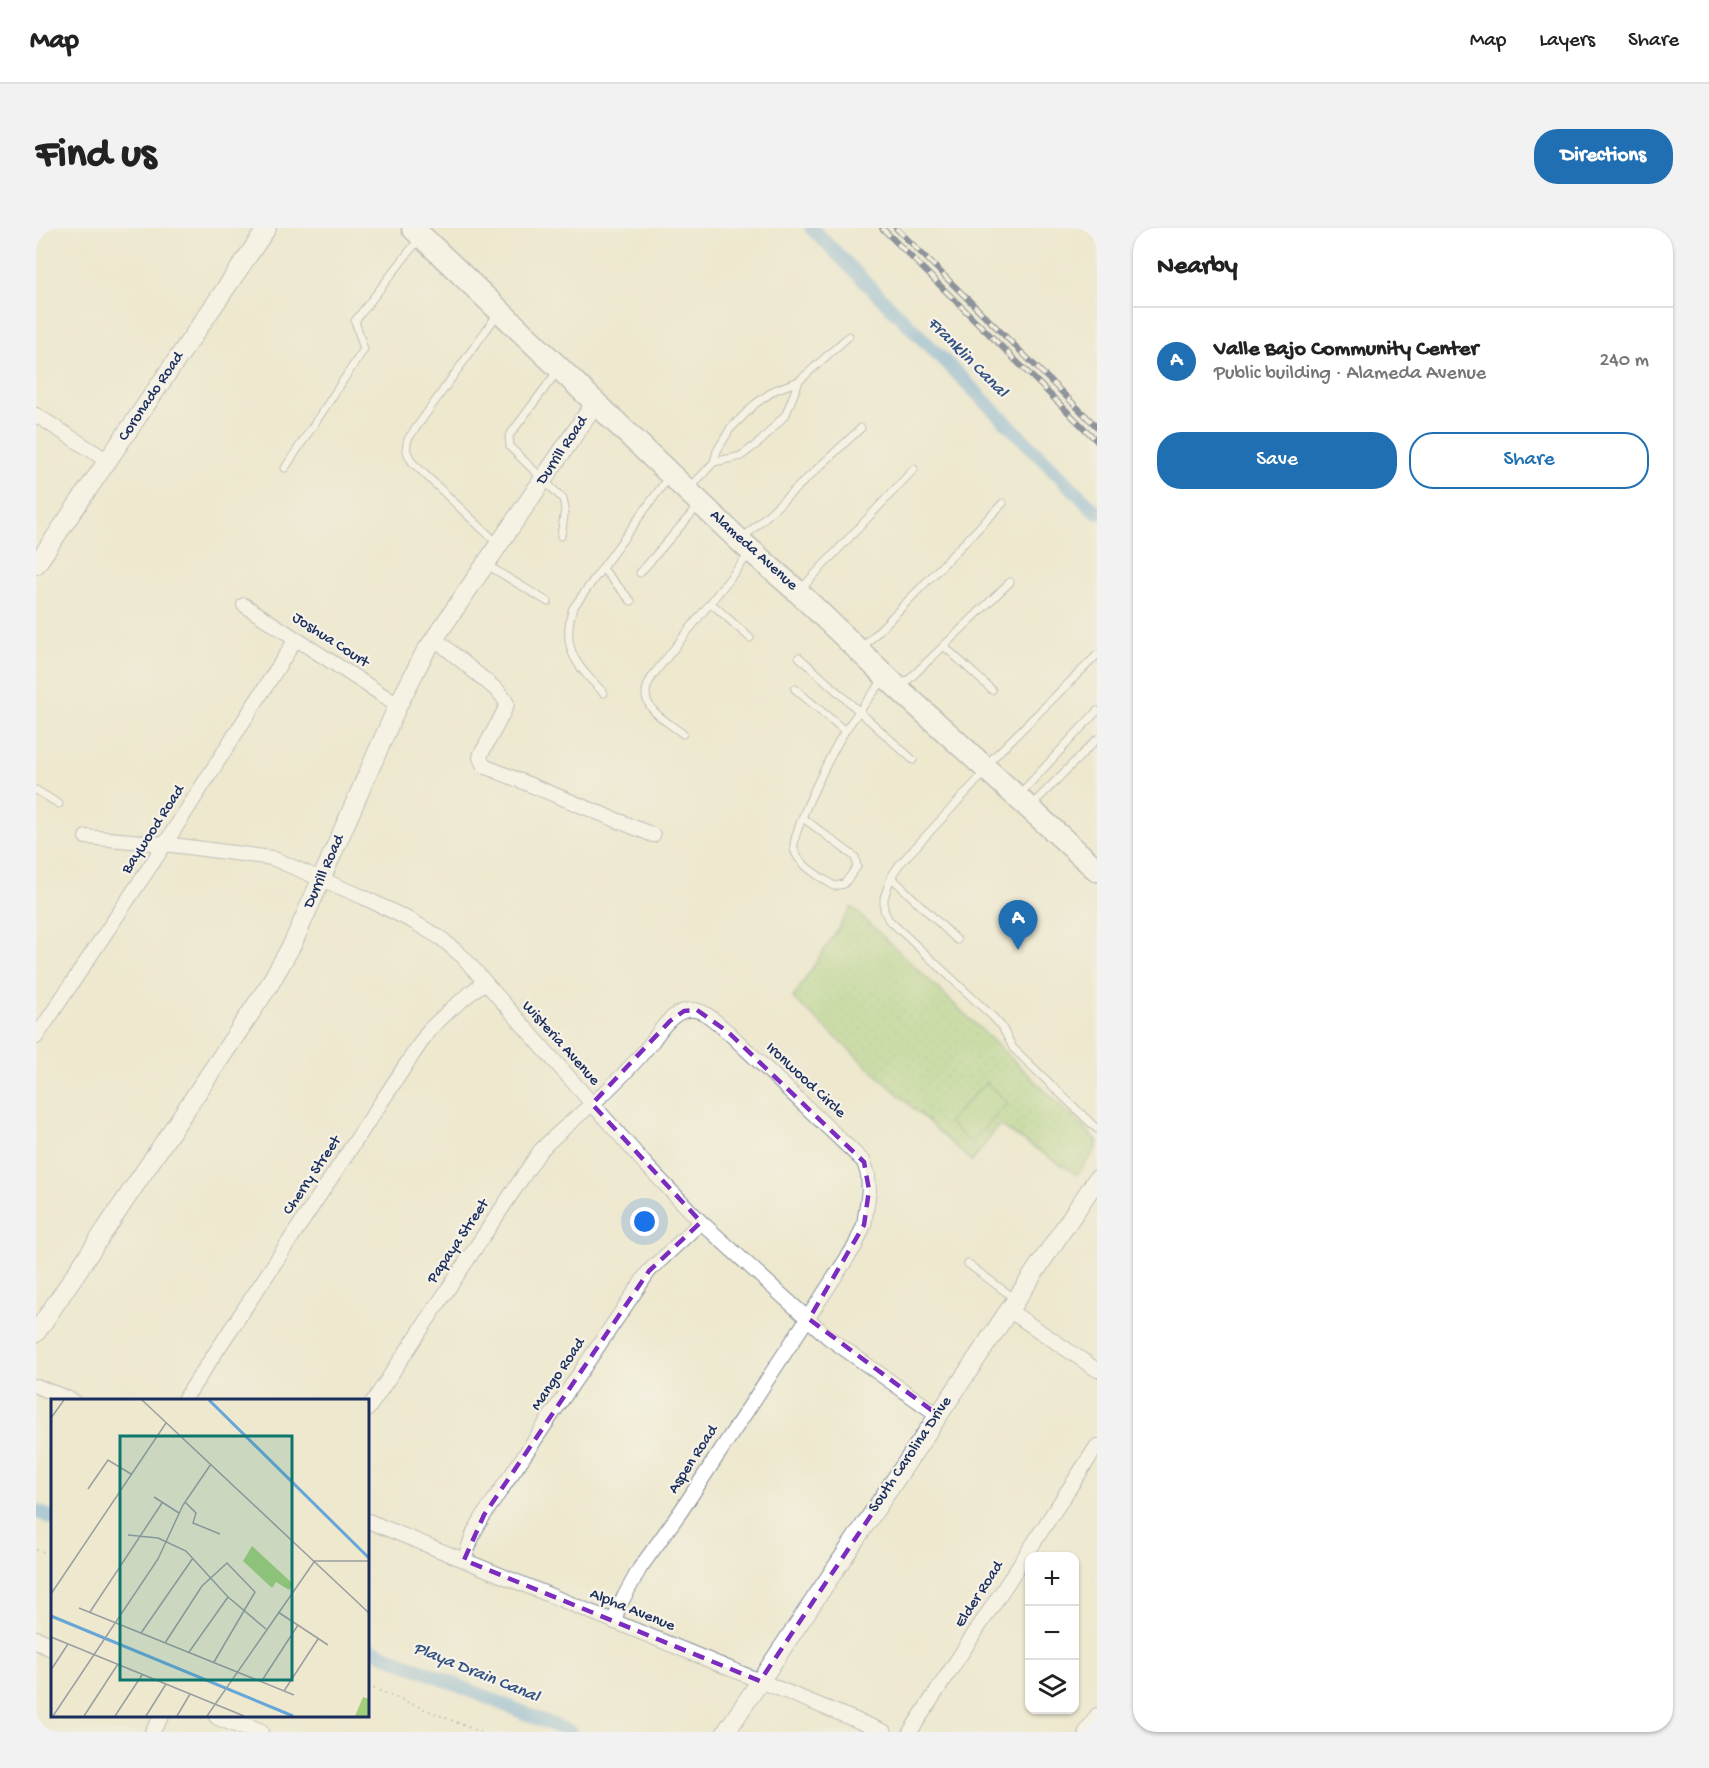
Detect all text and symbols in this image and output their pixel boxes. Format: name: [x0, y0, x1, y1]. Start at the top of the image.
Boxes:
text: Map: [30, 25, 79, 58]
text: Map: [1470, 29, 1506, 54]
text: Layers: [1539, 29, 1595, 54]
text: Share: [1628, 29, 1679, 54]
button: Directions: [1534, 129, 1673, 184]
text: Find us: [36, 132, 156, 181]
text: Nearby: [1157, 252, 1238, 283]
water label: Franklin Canal: [922, 313, 1012, 403]
text: Valle Bajo Community Center: [1214, 337, 1478, 363]
street label: Coronado Road: [115, 347, 190, 445]
text: A: [1171, 350, 1182, 373]
text: 240 m: [1599, 350, 1649, 373]
text: Public building · Alameda Avenue: [1214, 363, 1486, 386]
street label: Durrill Road: [533, 412, 594, 490]
button: Save: [1157, 432, 1397, 489]
button: Share: [1409, 432, 1649, 489]
street label: Alameda Avenue: [705, 507, 801, 596]
street label: Joshua Court: [288, 609, 373, 674]
street label: Baywood Road: [118, 781, 191, 879]
street label: Durrill Road: [300, 831, 350, 913]
pin: A: [998, 900, 1038, 950]
street label: Wisteria Avenue: [517, 998, 604, 1091]
street label: Ironwood Circle: [761, 1039, 850, 1123]
street label: Cherry Street: [280, 1132, 347, 1219]
street label: Papaya Street: [423, 1195, 495, 1289]
your location: [630, 1207, 659, 1236]
street label: Mango Road: [528, 1334, 591, 1415]
street label: South Carolina Drive: [865, 1393, 957, 1517]
inset map: [51, 1399, 369, 1717]
street label: Aspen Road: [665, 1421, 724, 1498]
map controls: [1025, 1552, 1079, 1714]
button: +: [1025, 1552, 1079, 1606]
street label: Elder Road: [951, 1557, 1009, 1632]
street label: Alpha Avenue: [587, 1585, 678, 1637]
button: −: [1025, 1606, 1079, 1660]
water label: Playa Drain Canal: [410, 1638, 543, 1708]
button: layers: [1025, 1660, 1079, 1714]

